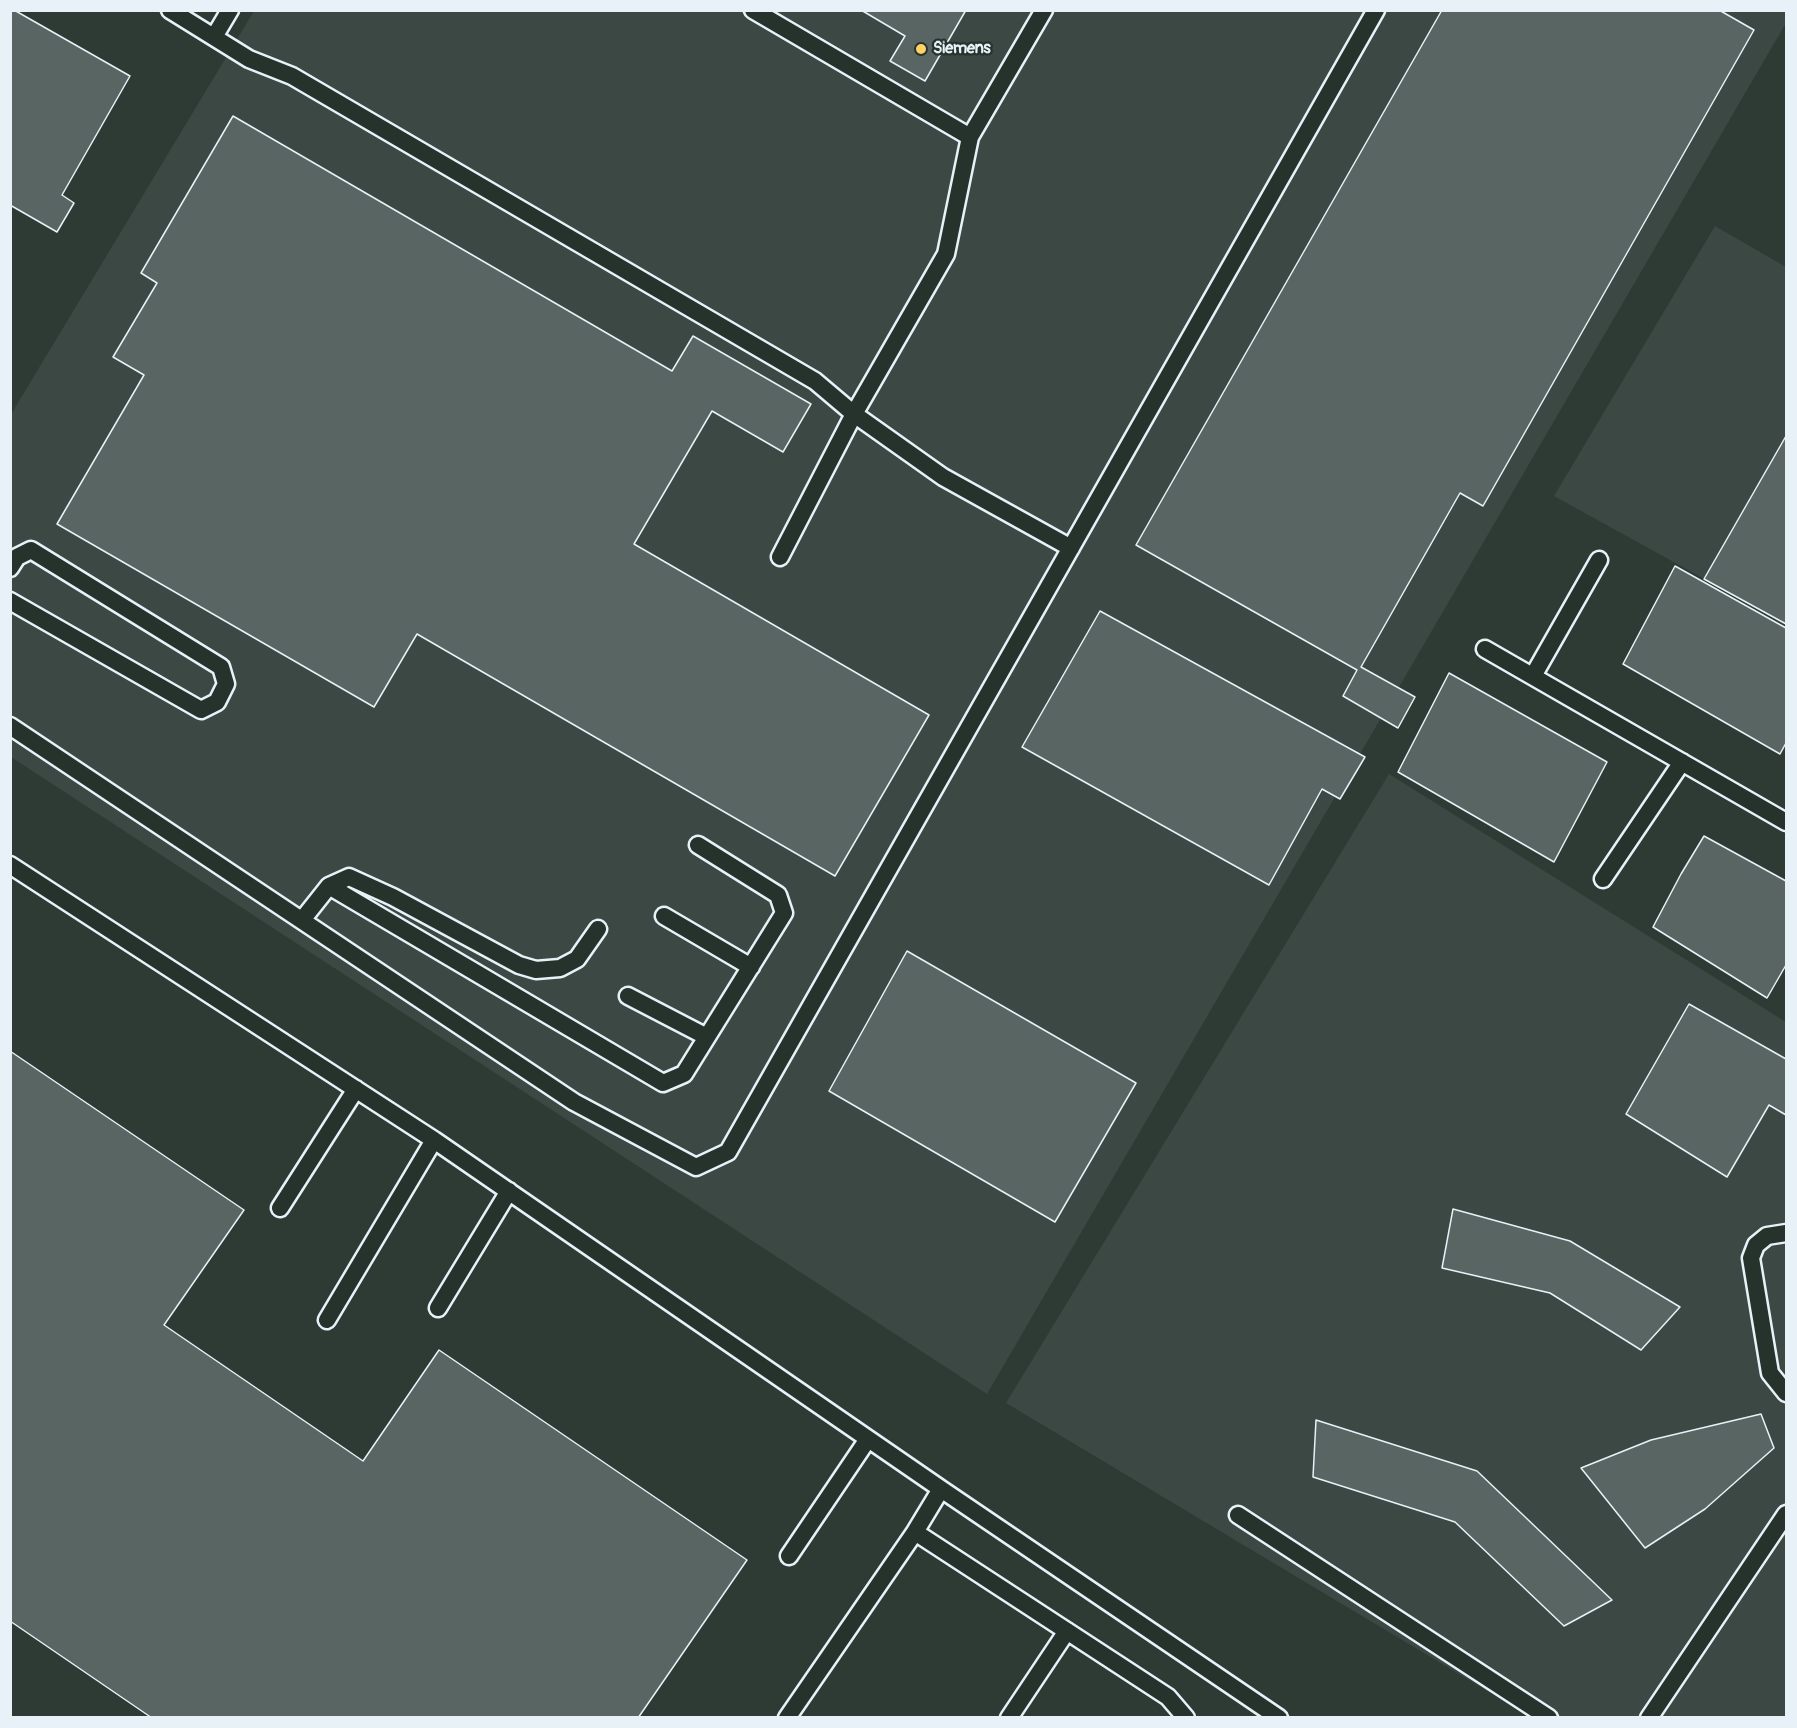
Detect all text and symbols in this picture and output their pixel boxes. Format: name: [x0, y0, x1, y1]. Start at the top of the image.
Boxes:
place label: Siemens: [933, 39, 991, 59]
marker: Siemens: [914, 42, 928, 56]

